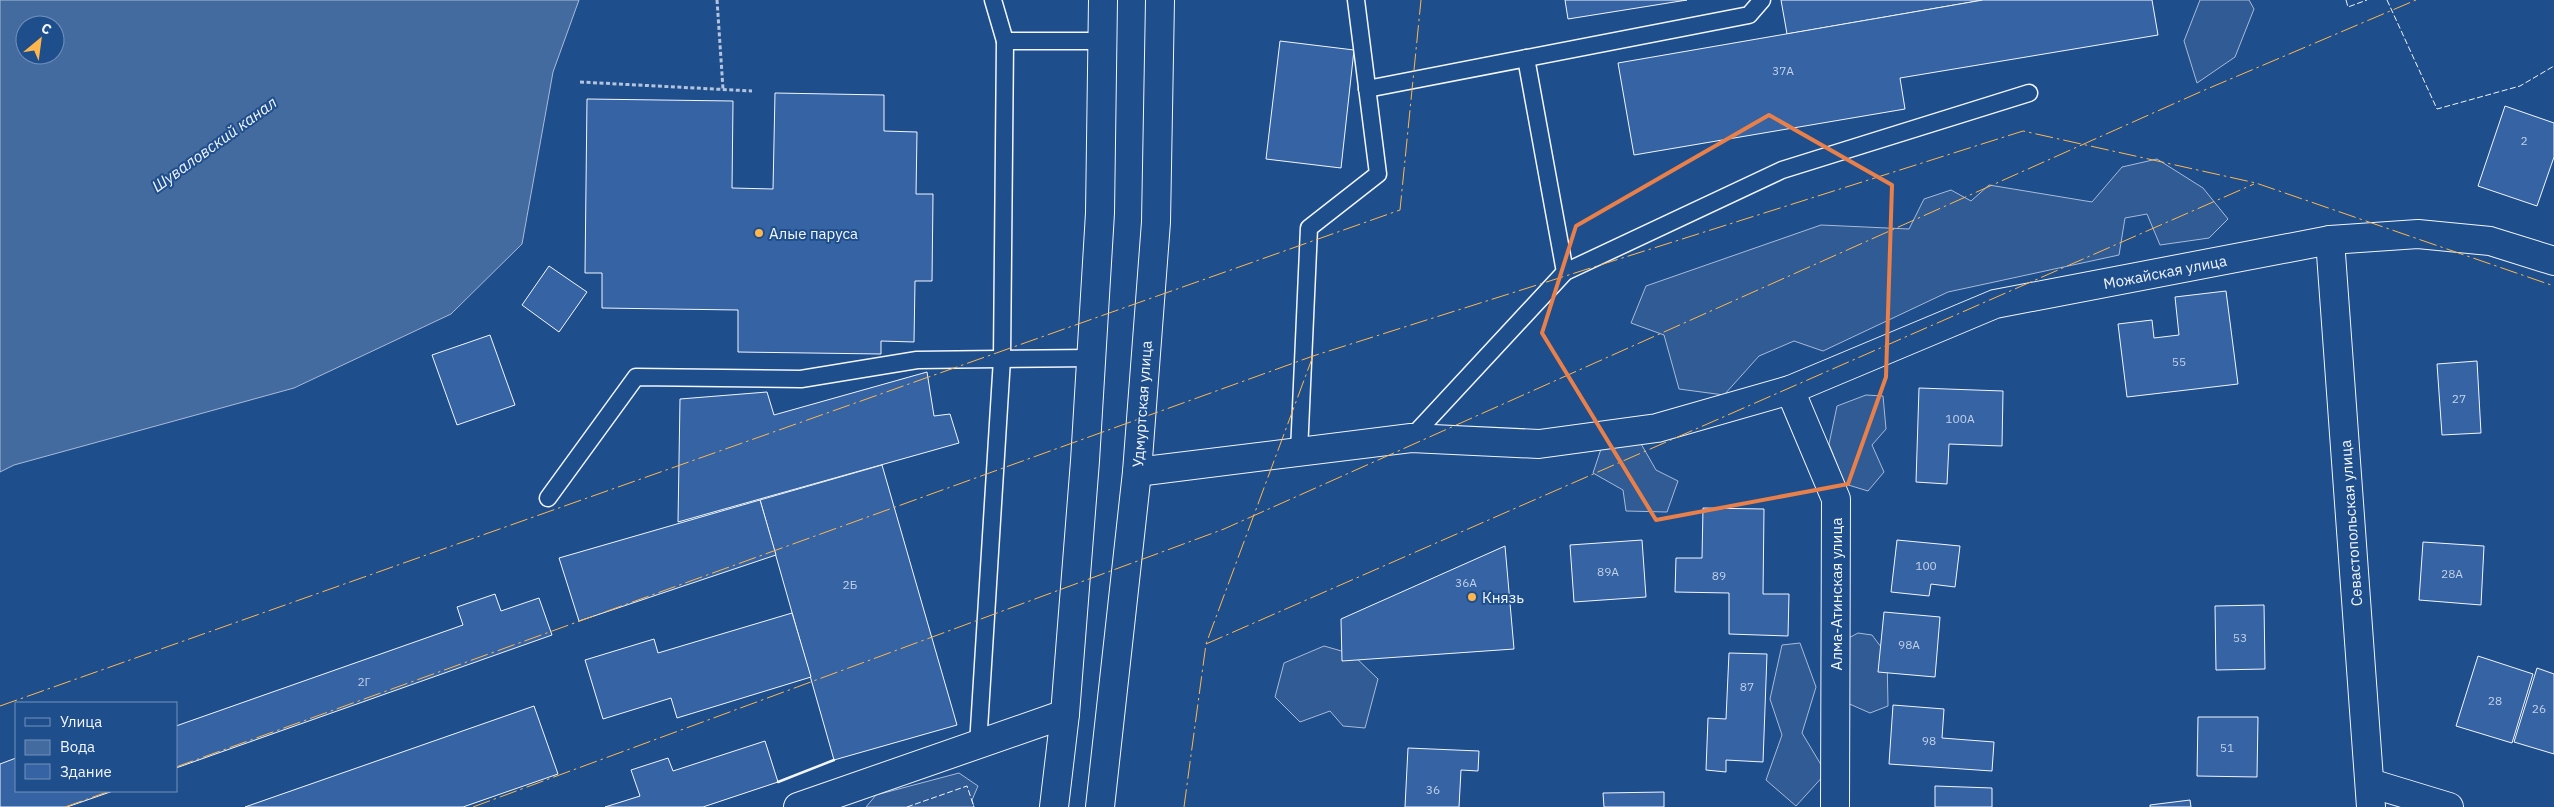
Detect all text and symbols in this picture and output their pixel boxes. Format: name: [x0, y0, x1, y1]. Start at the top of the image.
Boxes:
north arrow: [15, 15, 65, 65]
text: С: [38, 19, 55, 39]
house number: 37А: [1772, 63, 1794, 78]
water label: Шуваловский канал: [148, 92, 281, 196]
house number: 2: [2520, 133, 2528, 148]
place label: Алые паруса: [769, 224, 858, 243]
marker: Алые паруса: [753, 227, 765, 239]
street label: Можайская улица: [2102, 251, 2228, 293]
street label: Удмуртская улица: [1128, 340, 1156, 468]
house number: 55: [2172, 354, 2186, 369]
house number: 27: [2452, 391, 2466, 406]
house number: 100А: [1945, 411, 1975, 426]
street label: Севастопольская улица: [2336, 439, 2366, 607]
street label: Алма-Атинская улица: [1827, 518, 1846, 670]
house number: 100: [1915, 558, 1937, 573]
house number: 89А: [1597, 564, 1619, 579]
house number: 28А: [2441, 566, 2463, 581]
house number: 89: [1712, 568, 1726, 583]
house number: 36А: [1455, 575, 1477, 590]
house number: 2Б: [843, 577, 857, 592]
place label: Князь: [1482, 588, 1524, 607]
marker: Князь: [1466, 591, 1478, 603]
house number: 53: [2233, 630, 2247, 645]
house number: 98А: [1898, 637, 1920, 652]
house number: 2Г: [357, 674, 371, 689]
house number: 87: [1740, 679, 1754, 694]
house number: 28: [2488, 693, 2502, 708]
house number: 26: [2532, 701, 2546, 716]
legend: [15, 702, 178, 792]
text: Улица: [60, 712, 102, 731]
house number: 98: [1922, 733, 1936, 748]
text: Вода: [60, 737, 95, 756]
house number: 51: [2220, 740, 2234, 755]
text: Здание: [60, 762, 112, 781]
house number: 36: [1426, 782, 1440, 797]

